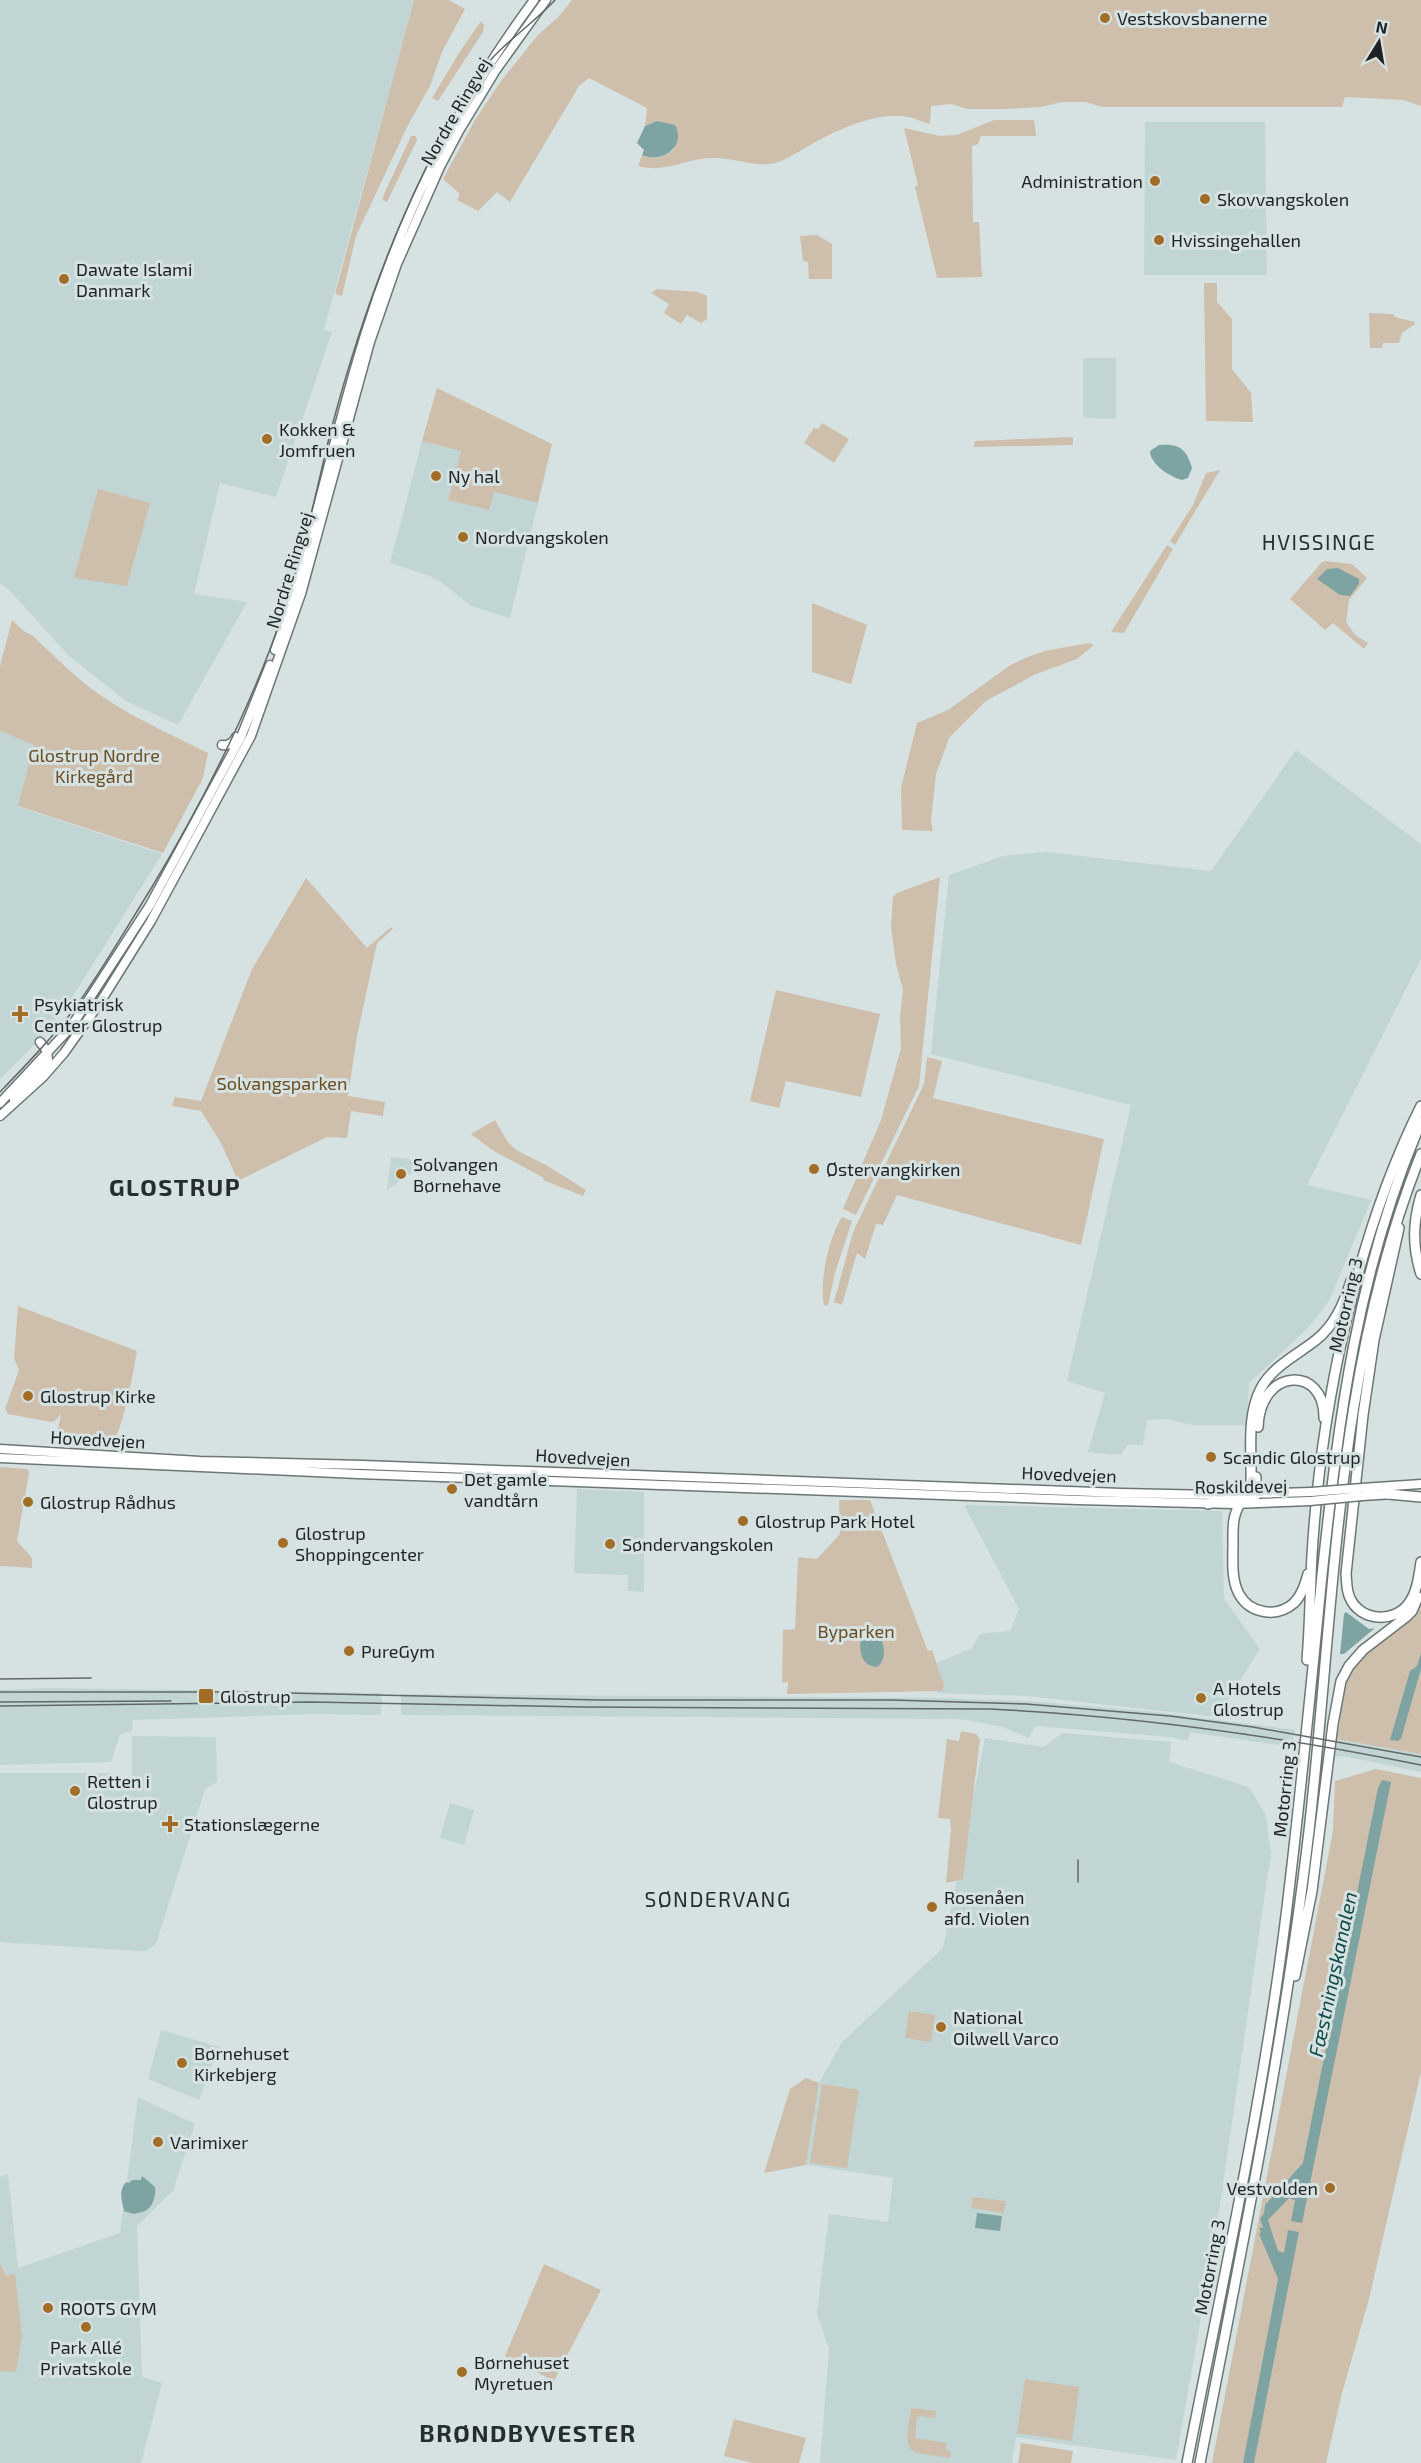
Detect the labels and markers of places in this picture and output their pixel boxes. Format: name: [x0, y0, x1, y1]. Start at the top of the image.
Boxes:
place label: Vestskovsbanerne: [1117, 7, 1267, 29]
marker: Vestskovsbanerne: [1098, 11, 1112, 25]
place label: Administration: [1021, 170, 1143, 192]
marker: Administration: [1148, 174, 1162, 188]
place label: Skovvangskolen: [1217, 188, 1349, 210]
marker: Skovvangskolen: [1198, 192, 1212, 206]
place label: Hvissingehallen: [1171, 229, 1301, 251]
marker: Hvissingehallen: [1152, 233, 1166, 247]
place label: Dawate Islami Danmark: [76, 258, 192, 301]
marker: Dawate Islami Danmark: [57, 272, 71, 286]
place label: Kokken & Jomfruen: [279, 418, 356, 461]
marker: Kokken & Jomfruen: [260, 432, 274, 446]
place label: Ny hal: [448, 465, 500, 487]
marker: Ny hal: [429, 469, 443, 483]
place label: Nordvangskolen: [475, 526, 609, 548]
marker: Nordvangskolen: [456, 530, 470, 544]
place label: Psykiatrisk Center Glostrup: [34, 993, 163, 1036]
marker: Psykiatrisk Center Glostrup: [11, 1005, 29, 1023]
place label: Solvangen Børnehave: [413, 1153, 501, 1196]
place label: Østervangkirken: [826, 1158, 961, 1180]
marker: Østervangkirken: [807, 1162, 821, 1176]
marker: Solvangen Børnehave: [394, 1167, 408, 1181]
place label: Glostrup Kirke: [40, 1385, 156, 1407]
marker: Glostrup Kirke: [21, 1389, 35, 1403]
place label: Scandic Glostrup: [1223, 1446, 1361, 1468]
marker: Scandic Glostrup: [1204, 1450, 1218, 1464]
place label: Det gamle vandtårn: [464, 1468, 547, 1511]
marker: Det gamle vandtårn: [445, 1482, 459, 1496]
place label: Glostrup Rådhus: [40, 1491, 176, 1513]
marker: Glostrup Rådhus: [21, 1495, 35, 1509]
place label: Glostrup Park Hotel: [755, 1510, 915, 1532]
marker: Glostrup Park Hotel: [736, 1514, 750, 1528]
place label: Glostrup Shoppingcenter: [295, 1522, 424, 1565]
place label: Søndervangskolen: [622, 1533, 774, 1555]
marker: Glostrup Shoppingcenter: [276, 1536, 290, 1550]
marker: Søndervangskolen: [603, 1537, 617, 1551]
place label: PureGym: [361, 1640, 435, 1662]
marker: PureGym: [342, 1644, 356, 1658]
place label: A Hotels Glostrup: [1213, 1677, 1284, 1720]
place label: Glostrup: [220, 1685, 291, 1707]
marker: Glostrup: [197, 1687, 215, 1705]
marker: A Hotels Glostrup: [1194, 1691, 1208, 1705]
place label: Retten i Glostrup: [87, 1770, 158, 1813]
marker: Retten i Glostrup: [68, 1784, 82, 1798]
place label: Stationslægerne: [184, 1813, 320, 1835]
marker: Stationslægerne: [161, 1815, 179, 1833]
place label: Rosenåen afd. Violen: [944, 1886, 1030, 1929]
marker: Rosenåen afd. Violen: [925, 1900, 939, 1914]
place label: National Oilwell Varco: [953, 2006, 1059, 2049]
marker: National Oilwell Varco: [934, 2020, 948, 2034]
place label: Børnehuset Kirkebjerg: [194, 2042, 289, 2085]
marker: Børnehuset Kirkebjerg: [175, 2056, 189, 2070]
place label: Varimixer: [170, 2131, 248, 2153]
marker: Varimixer: [151, 2135, 165, 2149]
place label: Vestvolden: [1227, 2177, 1318, 2199]
marker: Vestvolden: [1323, 2181, 1337, 2195]
place label: ROOTS GYM: [60, 2297, 157, 2319]
marker: ROOTS GYM: [41, 2301, 55, 2315]
marker: Park Allé Privatskole: [79, 2320, 93, 2334]
place label: Park Allé Privatskole: [40, 2336, 132, 2379]
place label: Børnehuset Myretuen: [474, 2351, 569, 2394]
marker: Børnehuset Myretuen: [455, 2365, 469, 2379]

